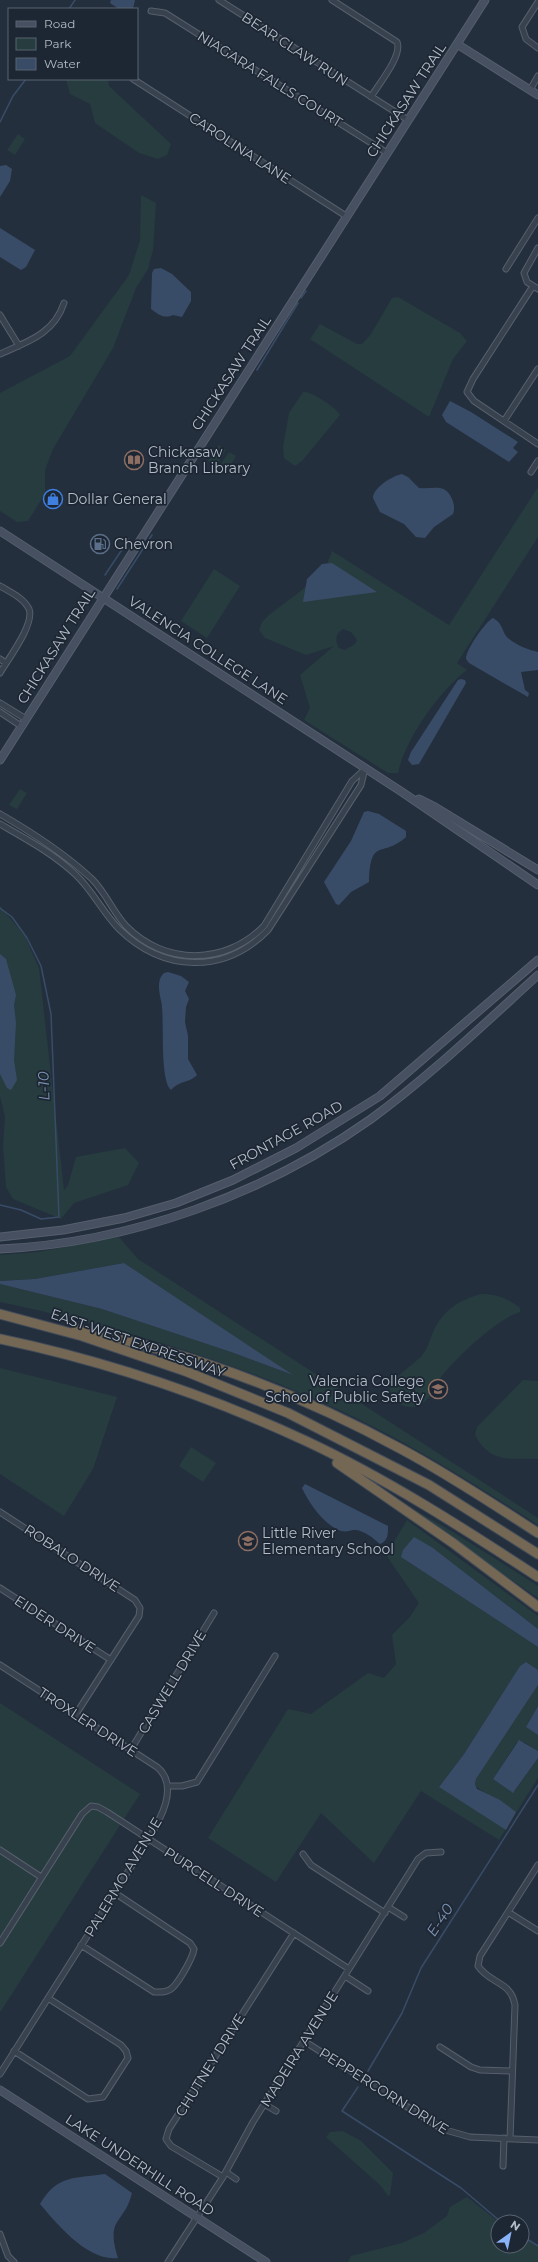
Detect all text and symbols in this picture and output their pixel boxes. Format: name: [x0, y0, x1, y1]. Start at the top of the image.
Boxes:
legend: [8, 8, 138, 80]
street label: BEAR CLAW RUN: [238, 8, 352, 90]
text: Road: [44, 16, 75, 31]
street label: NIAGARA FALLS COURT: [194, 27, 346, 131]
text: Park: [44, 36, 72, 51]
street label: CHICKASAW TRAIL: [362, 39, 450, 161]
text: Water: [44, 56, 81, 71]
street label: CAROLINA LANE: [186, 108, 294, 188]
street label: CHICKASAW TRAIL: [187, 312, 275, 434]
place label: Chickasaw Branch Library: [148, 443, 251, 477]
library icon: Chickasaw Branch Library: [123, 449, 145, 471]
shop icon: Dollar General: [42, 488, 64, 510]
place label: Dollar General: [67, 490, 167, 508]
fuel station icon: Chevron: [89, 533, 111, 555]
place label: Chevron: [114, 535, 173, 553]
street label: CHICKASAW TRAIL: [13, 584, 99, 707]
street label: VALENCIA COLLEGE LANE: [125, 592, 291, 708]
water label: L-10: [33, 1071, 54, 1101]
street label: FRONTAGE ROAD: [226, 1096, 346, 1174]
street label: EAST-WEST EXPRESSWAY: [48, 1305, 228, 1381]
place label: Valencia College School of Public Safety: [265, 1372, 424, 1406]
school or university icon: Valencia College School of Public Safety: [427, 1378, 449, 1400]
street label: ROBALO DRIVE: [21, 1520, 123, 1596]
place label: Little River Elementary School: [262, 1524, 394, 1558]
school or university icon: Little River Elementary School: [237, 1530, 259, 1552]
street label: EIDER DRIVE: [11, 1591, 99, 1657]
street label: CASWELL DRIVE: [134, 1627, 210, 1737]
street label: TROXLER DRIVE: [35, 1683, 141, 1761]
street label: PALERMO AVENUE: [80, 1814, 166, 1940]
street label: PURCELL DRIVE: [161, 1843, 267, 1921]
water label: E-40: [422, 1900, 457, 1940]
street label: MADEIRA AVENUE: [256, 1988, 342, 2110]
street label: CHUTNEY DRIVE: [171, 2010, 249, 2120]
street label: PEPPERCORN DRIVE: [316, 2044, 452, 2138]
street label: LAKE UNDERHILL ROAD: [62, 2110, 218, 2220]
north arrow: [490, 2214, 530, 2254]
text: N: [508, 2217, 523, 2234]

